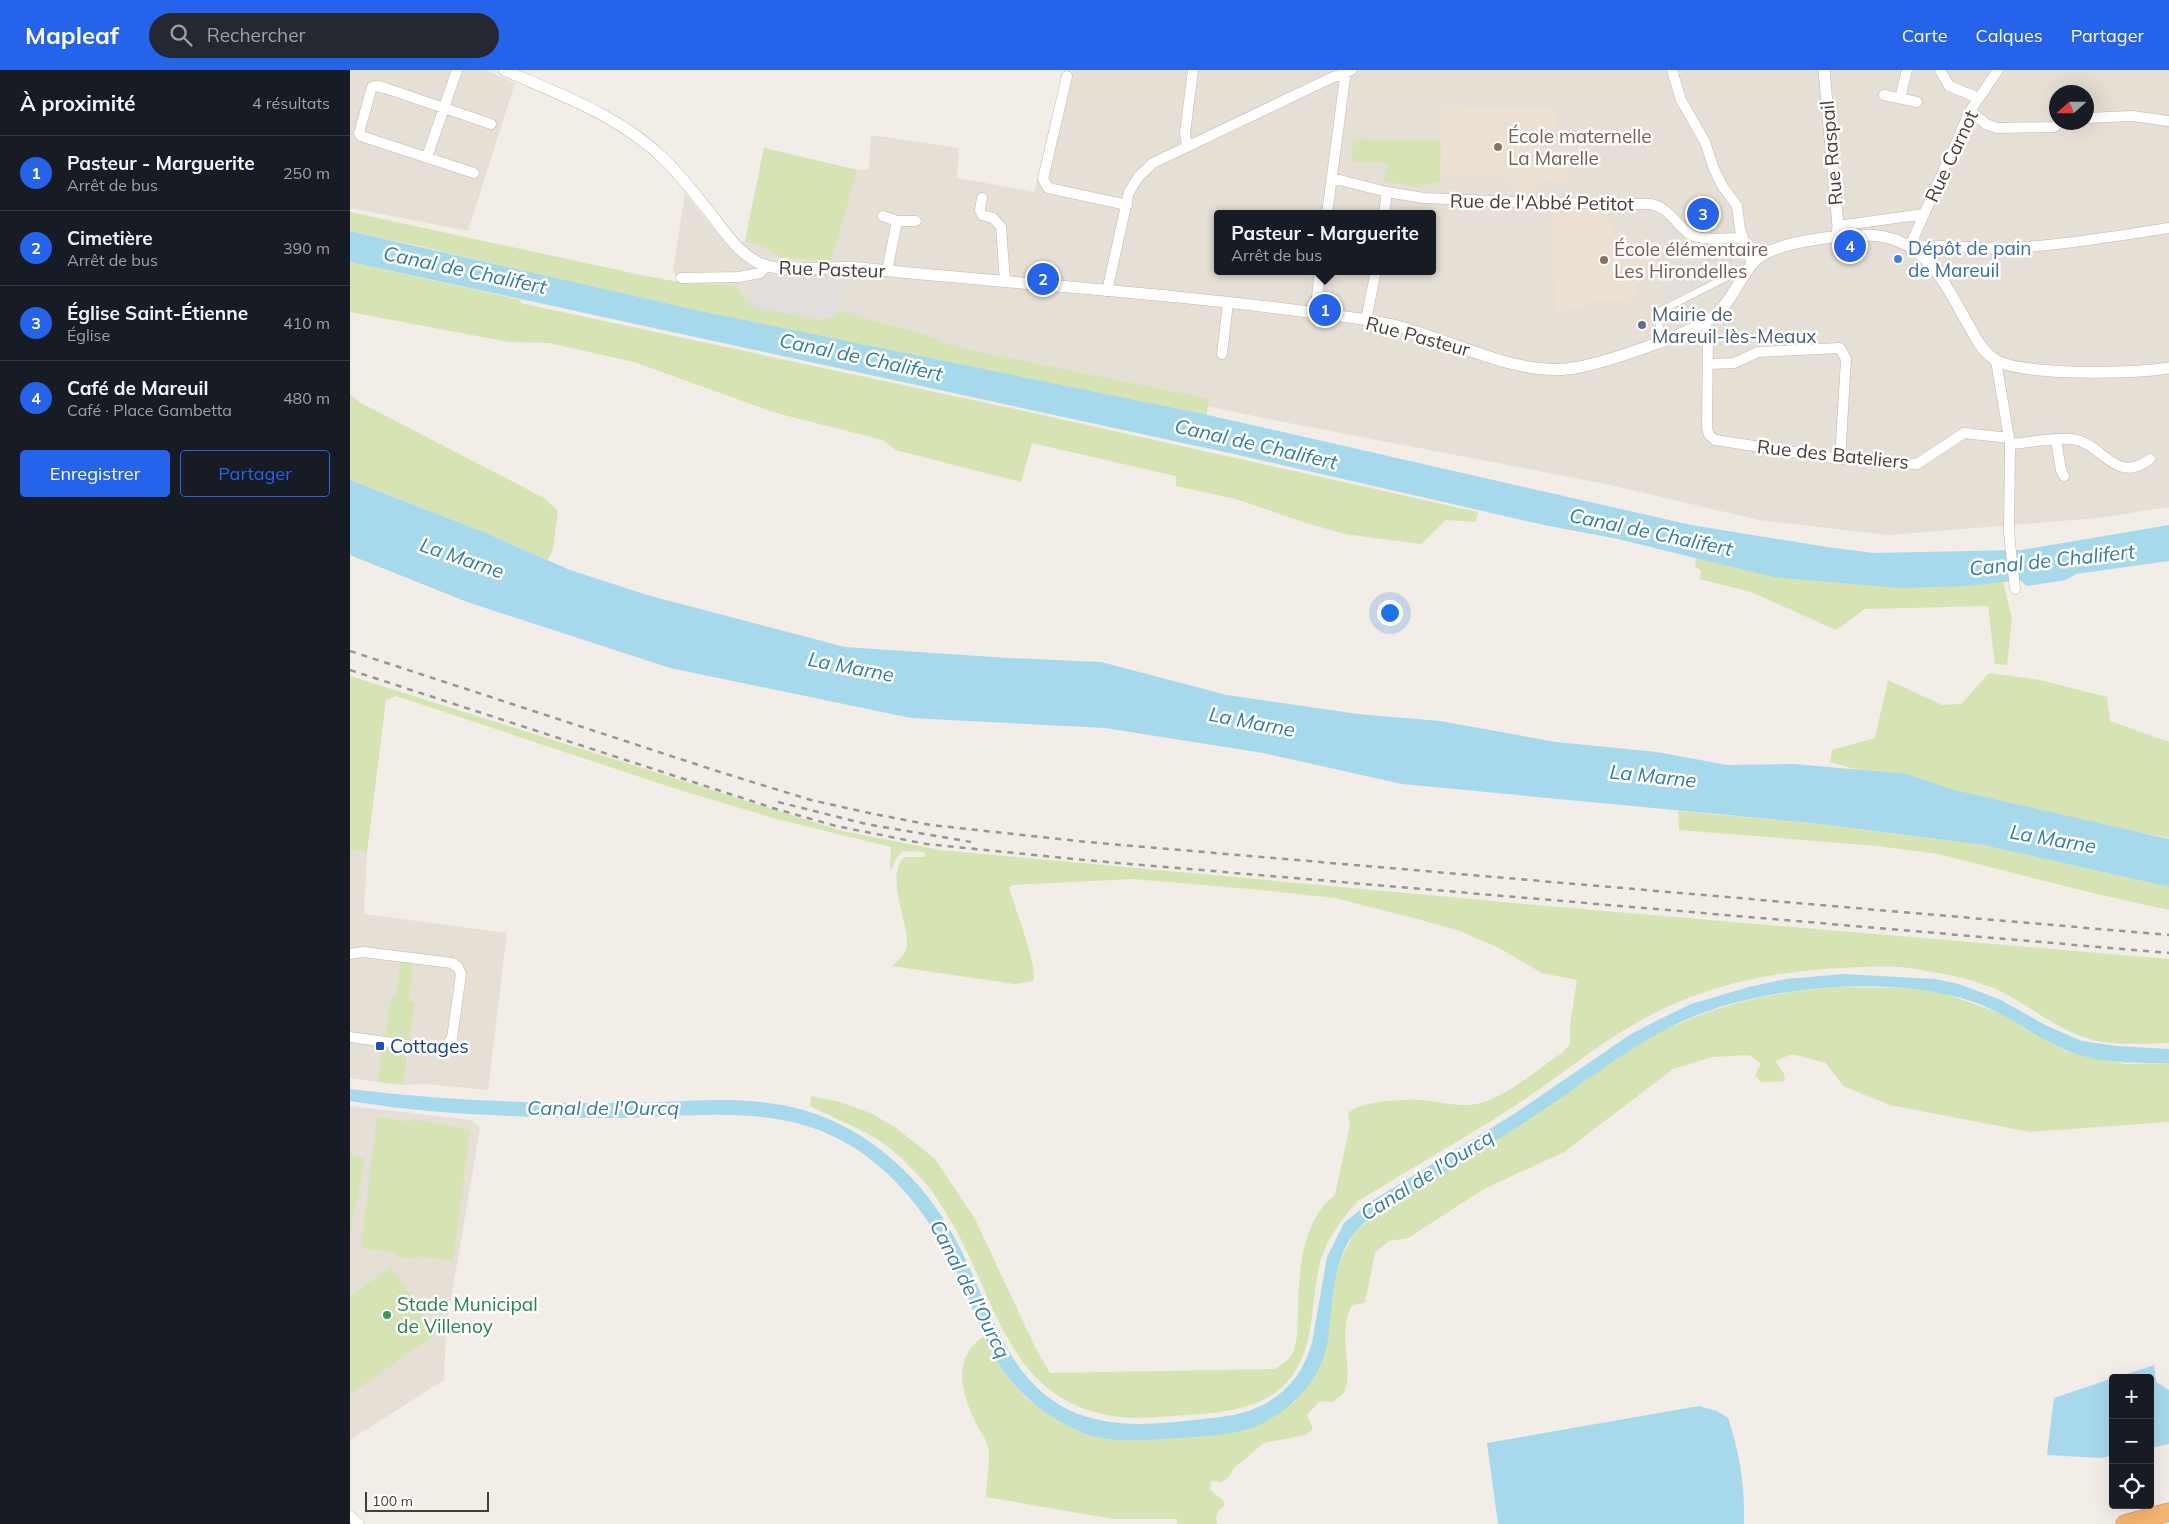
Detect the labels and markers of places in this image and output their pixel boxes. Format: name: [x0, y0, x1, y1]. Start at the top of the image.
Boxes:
place label: École maternelle La Marelle: [1508, 124, 1652, 170]
marker: École maternelle La Marelle: [1492, 141, 1504, 153]
pin: 3: [1687, 195, 1719, 233]
pin: 4: [1834, 227, 1866, 265]
place label: Dépôt de pain de Mareuil: [1908, 236, 2031, 282]
place label: École élémentaire Les Hirondelles: [1614, 237, 1768, 283]
marker: Dépôt de pain de Mareuil: [1892, 253, 1904, 265]
marker: École élémentaire Les Hirondelles: [1598, 254, 1610, 266]
pin: 2: [1027, 260, 1059, 298]
pin: 1: [1309, 291, 1341, 329]
place label: Mairie de Mareuil-lès-Meaux: [1652, 302, 1817, 348]
marker: Mairie de Mareuil-lès-Meaux: [1636, 319, 1648, 331]
place label: Cottages: [390, 1034, 469, 1058]
marker: Cottages: [374, 1040, 386, 1052]
place label: Stade Municipal de Villenoy: [397, 1292, 538, 1338]
marker: Stade Municipal de Villenoy: [381, 1309, 393, 1321]

